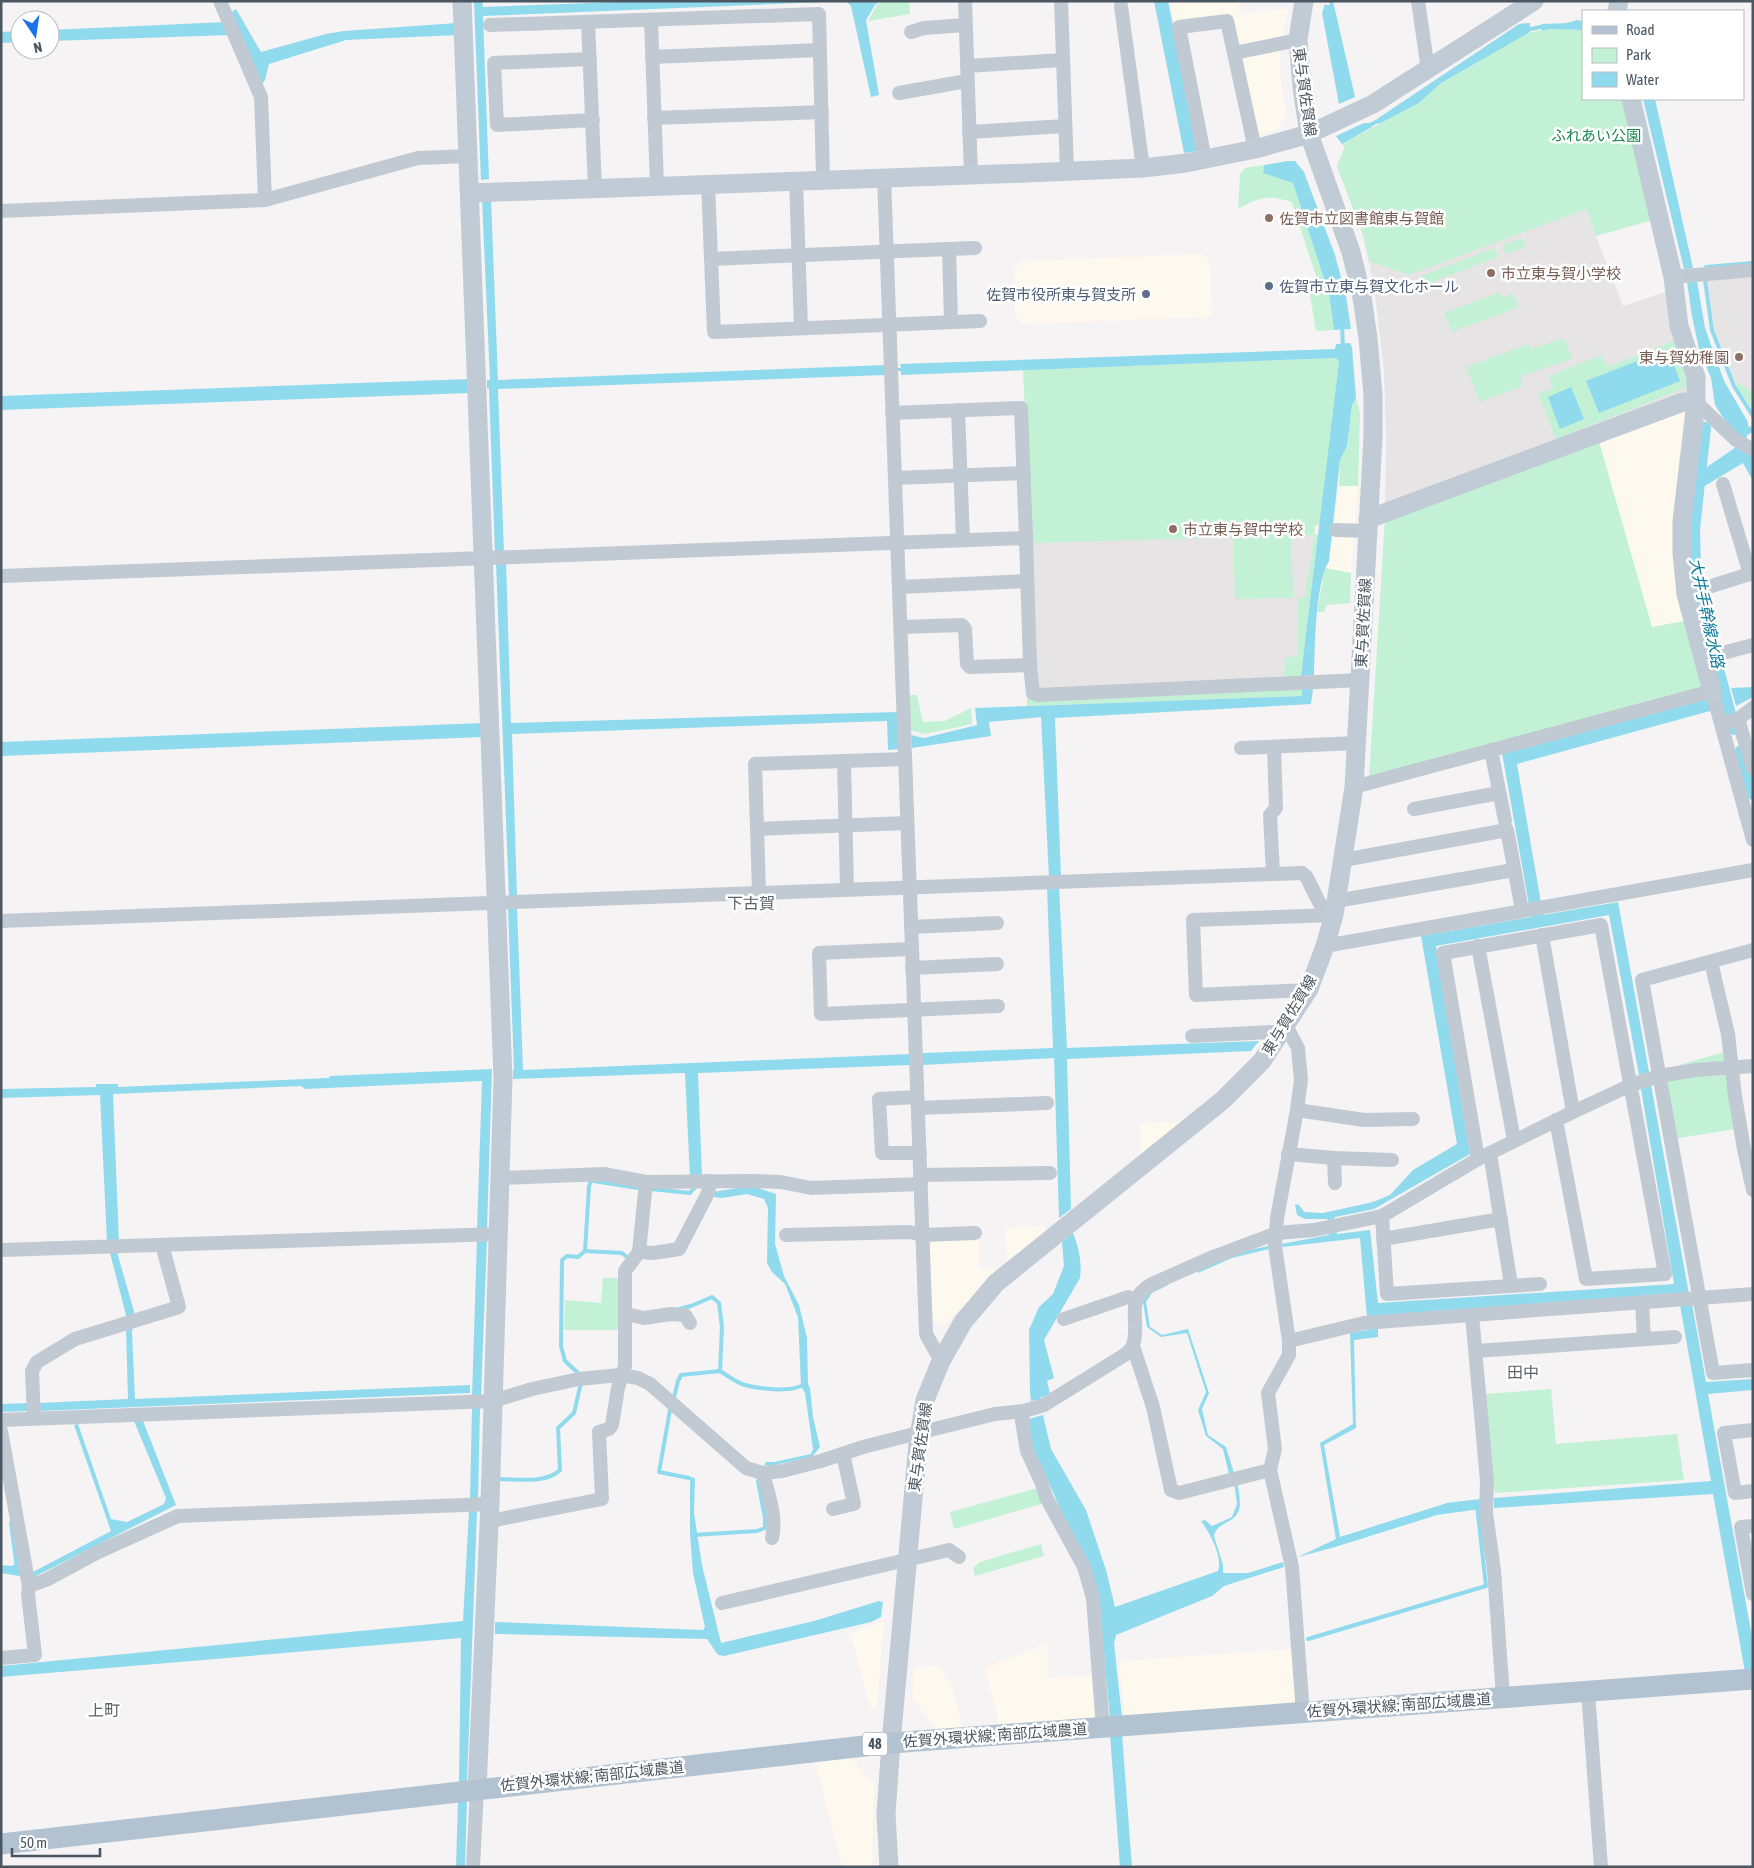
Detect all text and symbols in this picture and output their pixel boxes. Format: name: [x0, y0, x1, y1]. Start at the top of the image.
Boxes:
north arrow: [10, 10, 60, 60]
legend: [1582, 10, 1744, 100]
text: Road: [1626, 21, 1655, 38]
text: N: [32, 39, 44, 56]
street label: 東与賀佐賀線: [1290, 46, 1320, 138]
text: Park: [1626, 46, 1651, 63]
text: Water: [1626, 71, 1659, 88]
park label: ふれあい公園: [1551, 127, 1641, 144]
place label: 佐賀市立図書館東与賀館: [1279, 210, 1444, 227]
marker: 佐賀市立図書館東与賀館: [1263, 212, 1275, 224]
place label: 市立東与賀小学校: [1501, 265, 1621, 282]
marker: 市立東与賀小学校: [1485, 267, 1497, 279]
place label: 佐賀市立東与賀文化ホール: [1279, 278, 1459, 295]
marker: 佐賀市立東与賀文化ホール: [1263, 280, 1275, 292]
place label: 佐賀市役所東与賀支所: [986, 286, 1136, 303]
marker: 佐賀市役所東与賀支所: [1140, 288, 1152, 300]
place label: 東与賀幼稚園: [1639, 349, 1729, 366]
marker: 東与賀幼稚園: [1733, 351, 1745, 363]
place label: 市立東与賀中学校: [1183, 521, 1303, 538]
marker: 市立東与賀中学校: [1167, 523, 1179, 535]
water label: 大井手幹線水路: [1687, 556, 1728, 672]
street label: 東与賀佐賀線: [1352, 578, 1374, 668]
district label: 下古賀: [727, 894, 775, 912]
street label: 東与賀佐賀線: [1259, 972, 1319, 1058]
district label: 田中: [1507, 1363, 1539, 1381]
street label: 東与賀佐賀線: [905, 1401, 935, 1493]
street label: 佐賀外環状線; 南部広域農道: [1306, 1690, 1492, 1720]
district label: 上町: [88, 1701, 120, 1719]
street label: 佐賀外環状線; 南部広域農道: [902, 1720, 1088, 1750]
road number: 48: [862, 1732, 888, 1756]
street label: 佐賀外環状線; 南部広域農道: [499, 1758, 685, 1794]
scale bar: [12, 1826, 100, 1858]
text: 50 m: [20, 1834, 47, 1851]

